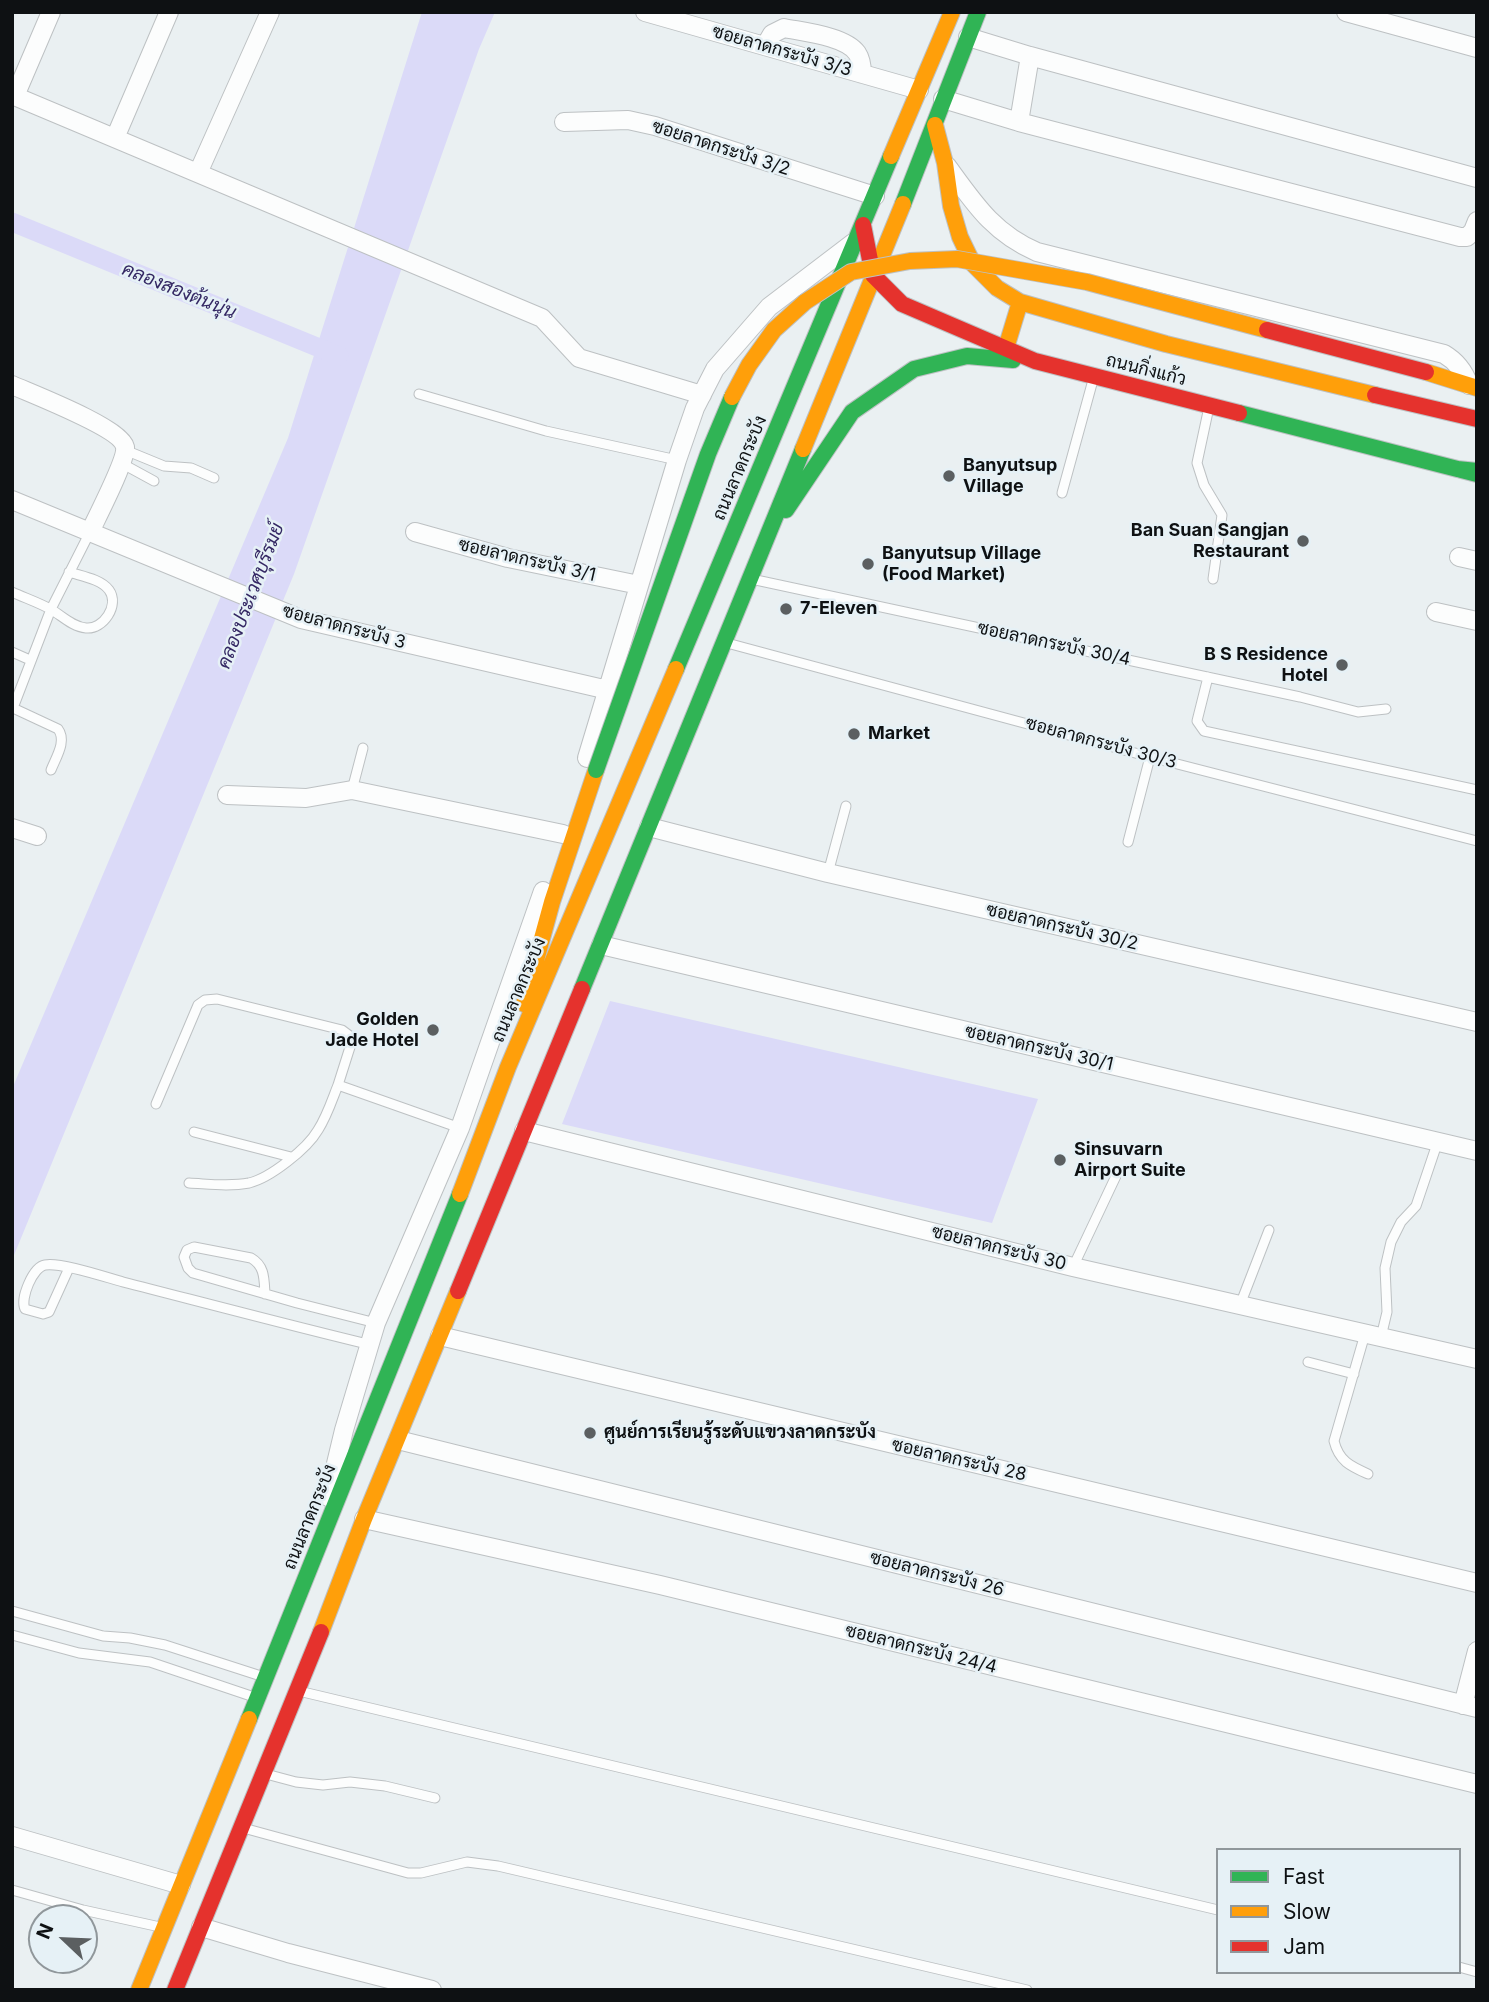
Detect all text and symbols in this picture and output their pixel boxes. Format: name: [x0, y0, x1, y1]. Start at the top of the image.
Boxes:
street label: ซอยลาดกระบัง 3/3: [710, 21, 854, 81]
street label: ซอยลาดกระบัง 3/2: [649, 115, 793, 181]
water label: คลองสองต้นนุ่น: [119, 258, 239, 324]
street label: ถนนกิ่งแก้ว: [1104, 350, 1188, 390]
street label: ถนนลาดกระบัง: [708, 412, 772, 524]
place label: Banyutsup Village: [963, 455, 1057, 498]
marker: Banyutsup Village: [941, 468, 957, 484]
water label: คลองประเวศบุรีรมย์: [213, 520, 289, 672]
place label: Ban Suan Sangjan Restaurant: [1131, 520, 1289, 562]
marker: Ban Suan Sangjan Restaurant: [1295, 533, 1311, 549]
street label: ซอยลาดกระบัง 3/1: [456, 534, 598, 586]
place label: Banyutsup Village (Food Market): [882, 543, 1041, 586]
marker: Banyutsup Village (Food Market): [860, 556, 876, 572]
place label: 7-Eleven: [800, 598, 877, 620]
street label: ซอยลาดกระบัง 3: [280, 600, 408, 654]
marker: 7-Eleven: [778, 601, 794, 617]
street label: ซอยลาดกระบัง 30/4: [976, 617, 1132, 671]
place label: B S Residence Hotel: [1204, 644, 1328, 686]
marker: B S Residence Hotel: [1334, 657, 1350, 673]
street label: ซอยลาดกระบัง 30/3: [1023, 712, 1179, 774]
place label: Market: [868, 723, 930, 745]
marker: Market: [846, 726, 862, 742]
street label: ซอยลาดกระบัง 30/2: [984, 899, 1140, 955]
street label: ถนนลาดกระบัง: [487, 934, 551, 1046]
place label: Golden Jade Hotel: [325, 1009, 419, 1052]
street label: ซอยลาดกระบัง 30/1: [963, 1020, 1115, 1076]
marker: Golden Jade Hotel: [425, 1022, 441, 1038]
place label: Sinsuvarn Airport Suite: [1074, 1139, 1186, 1182]
marker: Sinsuvarn Airport Suite: [1052, 1152, 1068, 1168]
street label: ซอยลาดกระบัง 30: [930, 1221, 1068, 1275]
place label: ศูนย์การเรียนรู้ระดับแขวงลาดกระบัง: [604, 1422, 876, 1444]
marker: ศูนย์การเรียนรู้ระดับแขวงลาดกระบัง: [582, 1425, 598, 1441]
street label: ซอยลาดกระบัง 28: [890, 1434, 1028, 1486]
street label: ถนนลาดกระบัง: [279, 1461, 341, 1573]
street label: ซอยลาดกระบัง 26: [868, 1547, 1006, 1601]
street label: ซอยลาดกระบัง 24/4: [843, 1620, 999, 1678]
legend: [1216, 1848, 1461, 1974]
text: Fast: [1283, 1864, 1325, 1889]
text: Slow: [1283, 1899, 1331, 1924]
north arrow: [28, 1904, 98, 1974]
text: N: [32, 1920, 58, 1943]
text: Jam: [1283, 1934, 1325, 1959]

